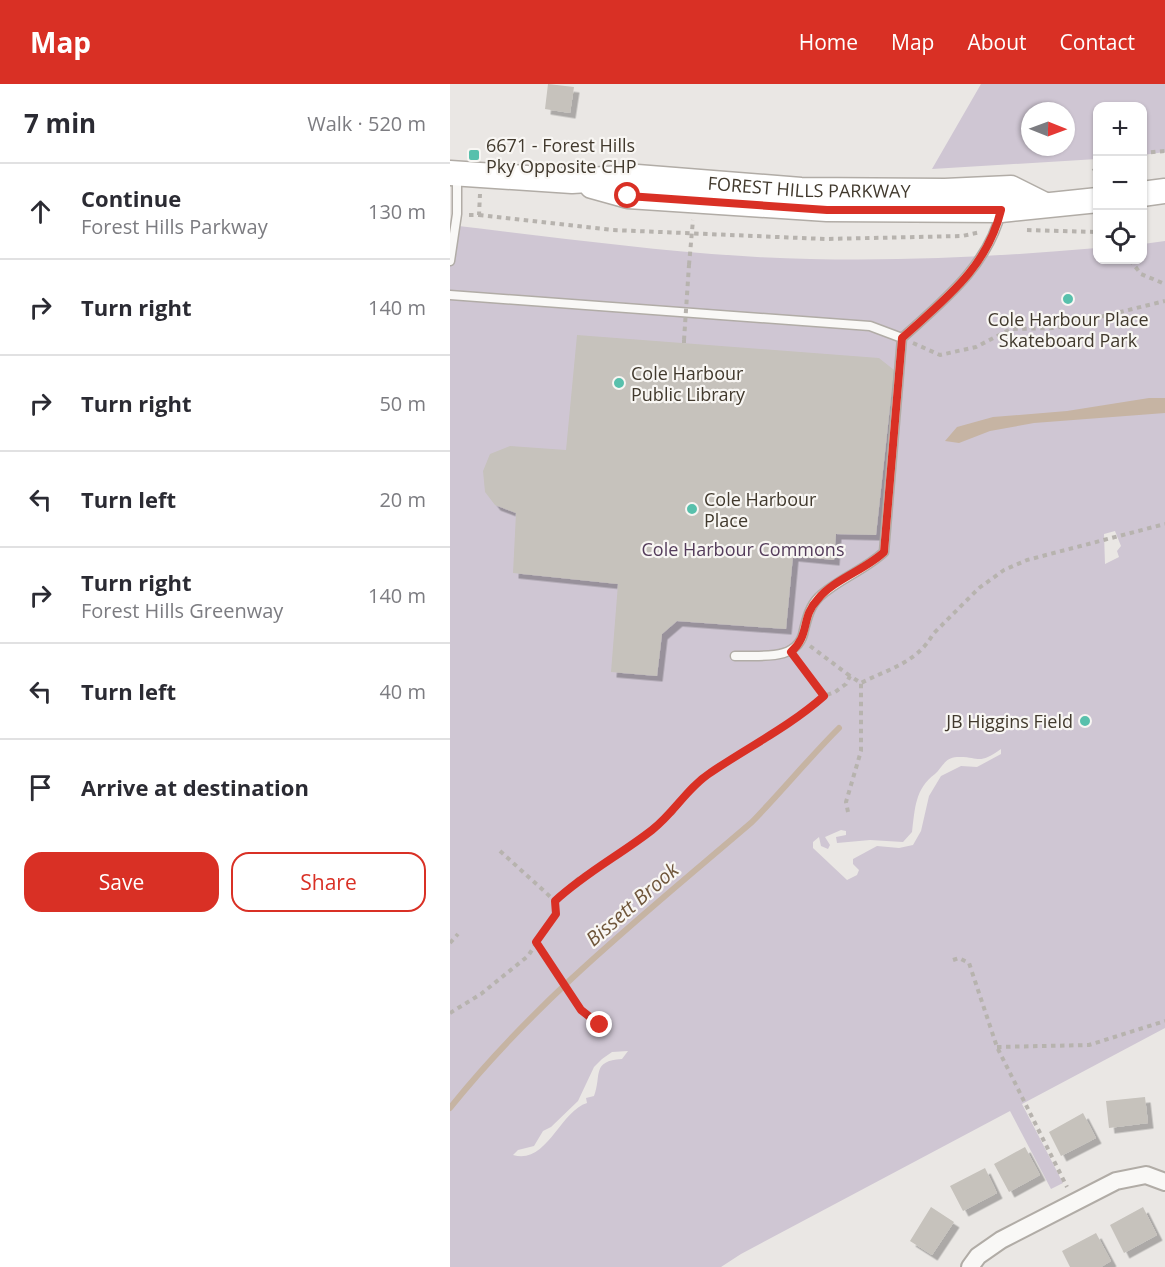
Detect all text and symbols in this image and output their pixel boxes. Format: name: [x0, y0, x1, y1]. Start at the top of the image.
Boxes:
text: Map: [30, 23, 91, 61]
text: Home: [799, 28, 858, 56]
text: Map: [891, 28, 934, 56]
text: About: [967, 28, 1027, 56]
text: Contact: [1060, 28, 1135, 56]
north arrow: [1021, 102, 1075, 156]
map controls: [1093, 102, 1147, 264]
button: +: [1093, 102, 1147, 156]
text: 7 min: [24, 105, 96, 141]
text: Walk · 520 m: [307, 110, 426, 137]
place label: 6671 - Forest Hills Pky Opposite CHP: [486, 133, 637, 178]
marker: 6671 - Forest Hills Pky Opposite CHP: [467, 148, 481, 162]
button: −: [1093, 156, 1147, 210]
street label: FOREST HILLS PARKWAY: [707, 171, 912, 203]
route start: [614, 182, 640, 208]
text: Continue: [81, 183, 181, 213]
icon: ahead: [24, 195, 57, 228]
text: 130 m: [368, 198, 426, 225]
button: locate: [1093, 210, 1147, 264]
text: Forest Hills Parkway: [81, 213, 268, 240]
icon: right: [24, 291, 57, 324]
text: Turn right: [81, 292, 192, 322]
marker: Cole Harbour Place Skateboard Park: [1061, 292, 1075, 306]
text: 140 m: [368, 294, 426, 321]
place label: Cole Harbour Place Skateboard Park: [987, 307, 1149, 352]
place label: Cole Harbour Public Library: [631, 361, 746, 406]
marker: Cole Harbour Public Library: [612, 376, 626, 390]
icon: right: [24, 387, 57, 420]
text: Turn right: [81, 388, 192, 418]
text: 50 m: [379, 390, 426, 417]
icon: left: [24, 483, 57, 516]
text: Turn left: [81, 484, 176, 514]
text: 20 m: [379, 486, 426, 513]
place label: Cole Harbour Place: [704, 487, 817, 532]
marker: Cole Harbour Place: [685, 502, 699, 516]
park label: Cole Harbour Commons: [642, 537, 844, 561]
text: Turn right: [81, 567, 192, 597]
icon: right: [24, 579, 57, 612]
text: 140 m: [368, 582, 426, 609]
text: Forest Hills Greenway: [81, 597, 283, 624]
icon: left: [24, 675, 57, 708]
text: Turn left: [81, 676, 176, 706]
text: 40 m: [379, 678, 426, 705]
place label: JB Higgins Field: [944, 709, 1073, 733]
marker: JB Higgins Field: [1078, 714, 1092, 728]
icon: arrive: [24, 771, 57, 804]
text: Arrive at destination: [81, 772, 309, 802]
button: Save: [24, 852, 219, 912]
button: Share: [231, 852, 426, 912]
water label: Bissett Brook: [580, 855, 685, 952]
route end: [586, 1011, 612, 1037]

